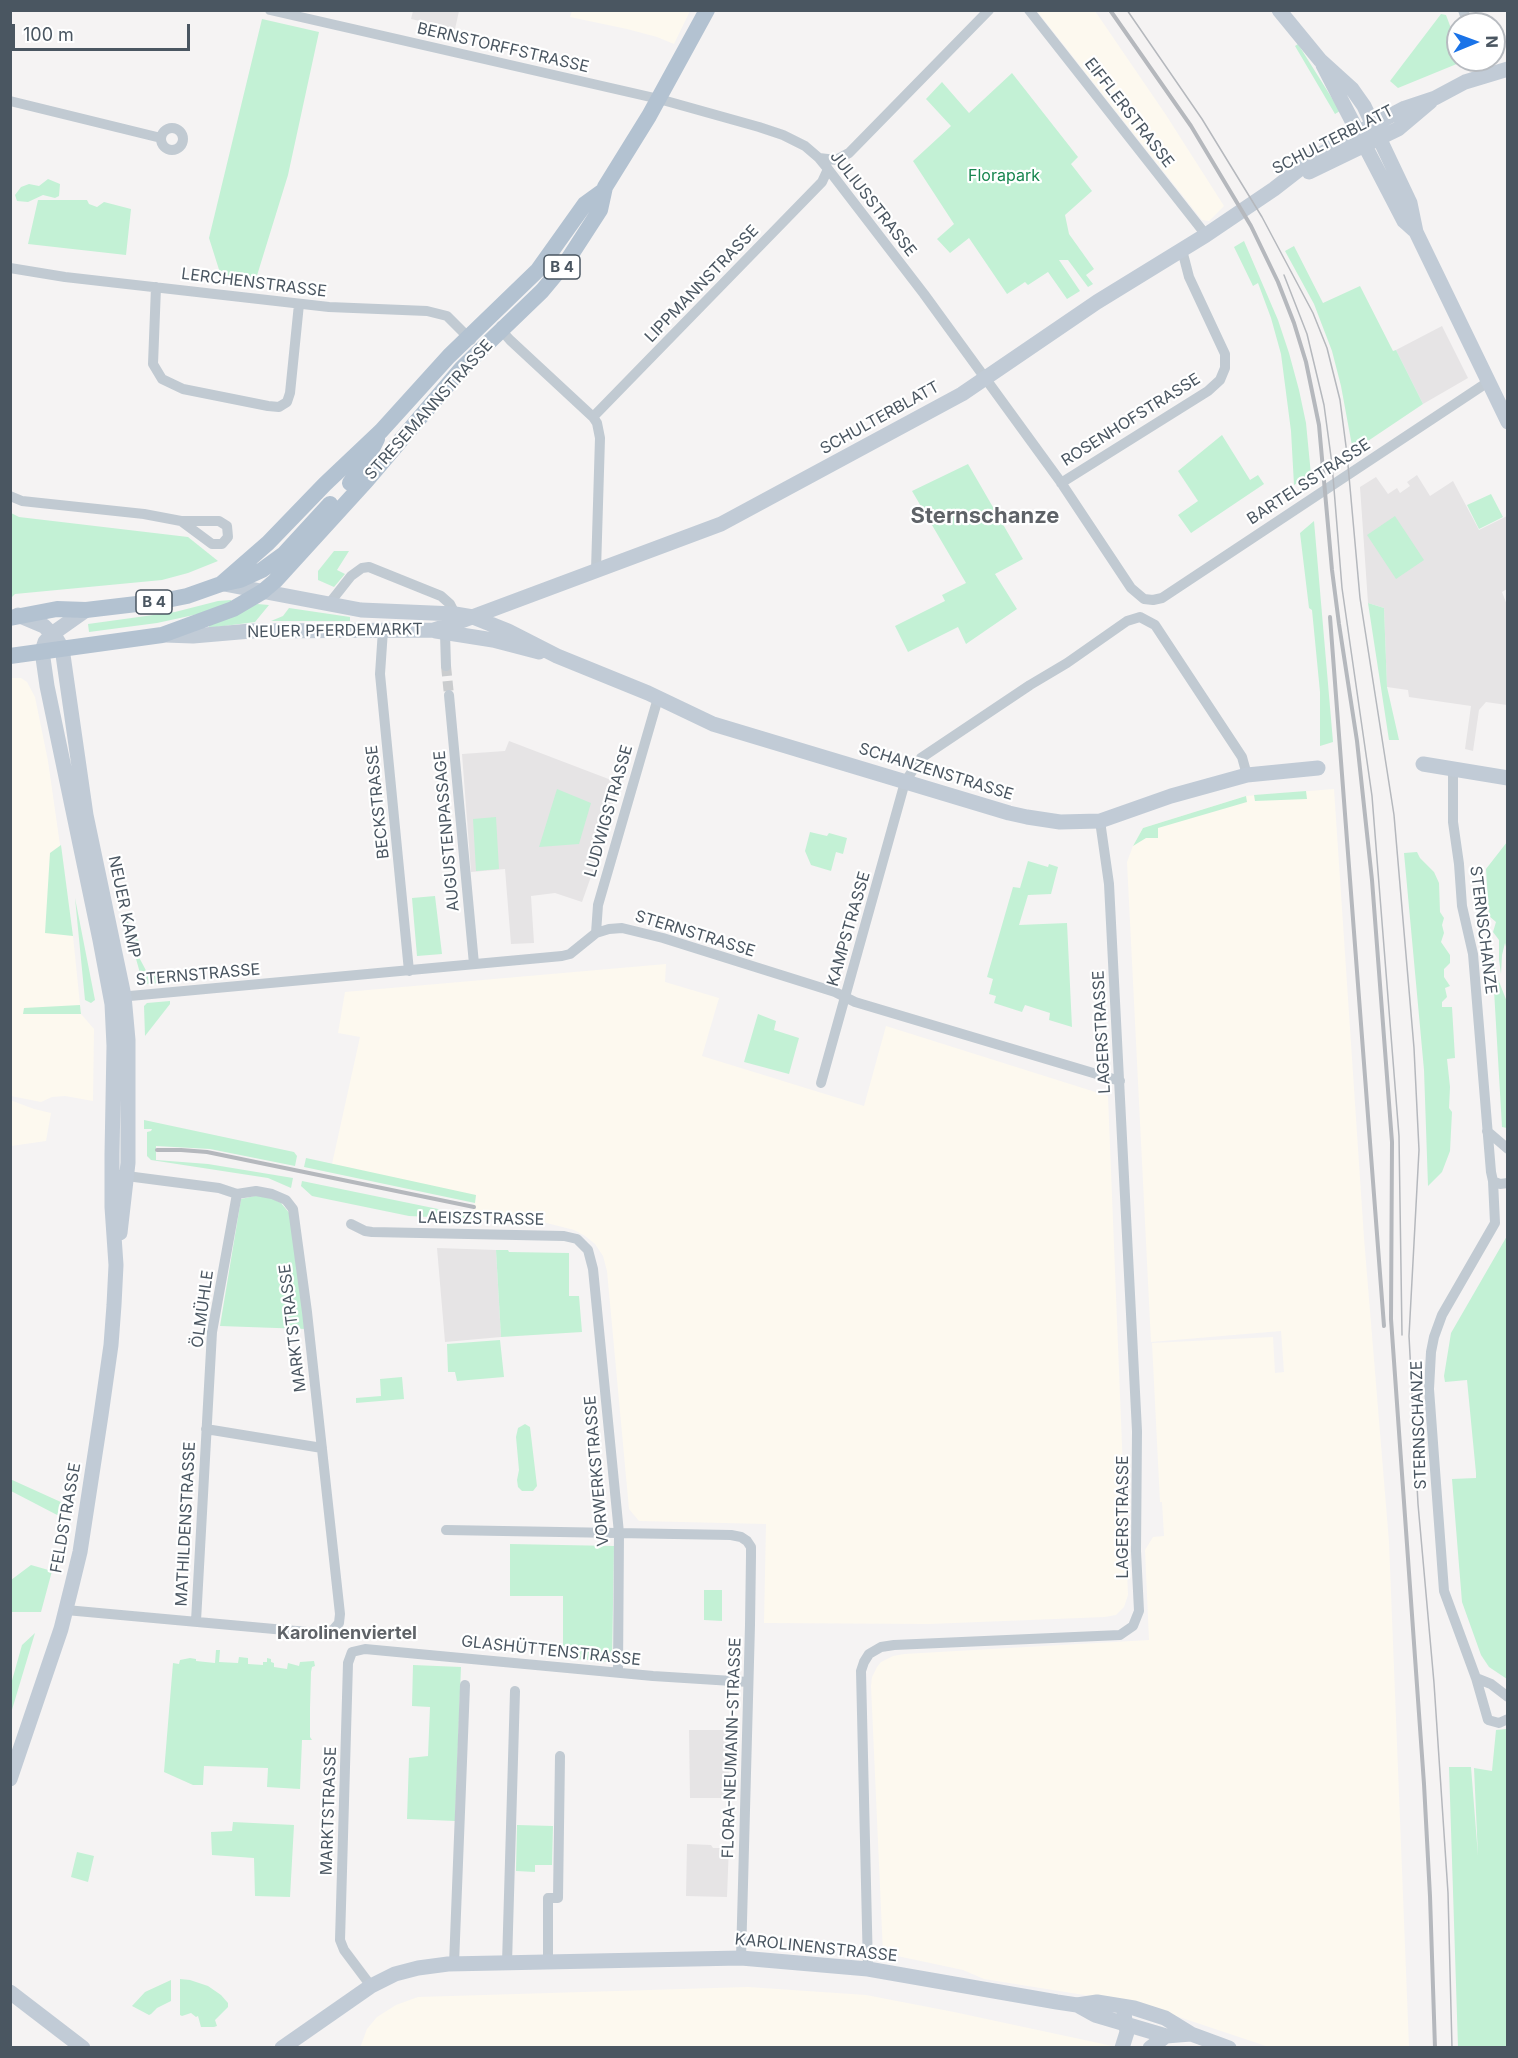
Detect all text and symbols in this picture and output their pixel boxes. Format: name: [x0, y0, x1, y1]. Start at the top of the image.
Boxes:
scale bar: [15, 12, 194, 50]
north arrow: [1446, 12, 1506, 72]
street label: BERNSTORFFSTRASSE: [415, 19, 591, 77]
text: 100 m: [23, 24, 74, 45]
text: N: [1482, 35, 1502, 48]
street label: EIFFLERSTRASSE: [1080, 54, 1178, 172]
street label: SCHULTERBLATT: [1269, 101, 1397, 179]
street label: JULIUSSTRASSE: [826, 147, 920, 261]
park label: Florapark: [968, 166, 1040, 186]
street label: LIPPMANNSTRASSE: [641, 221, 763, 347]
road number: B 4: [544, 255, 580, 279]
street label: LERCHENSTRASSE: [180, 265, 328, 301]
street label: STRESEMANNSTRASSE: [361, 336, 497, 484]
street label: ROSENHOFSTRASSE: [1058, 369, 1204, 471]
street label: SCHULTERBLATT: [817, 377, 943, 459]
street label: BARTELSSTRASSE: [1244, 435, 1374, 529]
district label: Sternschanze: [911, 503, 1059, 529]
road number: B 4: [136, 590, 172, 614]
street label: NEUER PFERDEMARKT: [247, 620, 423, 642]
street label: SCHANZENSTRASSE: [856, 739, 1016, 805]
street label: LUDWIGSTRASSE: [581, 743, 637, 879]
street label: BECKSTRASSE: [362, 744, 394, 860]
street label: AUGUSTENPASSAGE: [430, 750, 464, 912]
street label: NEUER KAMP: [104, 854, 144, 960]
street label: STERNSCHANZE: [1466, 865, 1500, 995]
street label: KAMPSTRASSE: [823, 869, 875, 989]
street label: STERNSTRASSE: [633, 907, 757, 961]
street label: STERNSTRASSE: [135, 960, 261, 990]
street label: LAGERSTRASSE: [1089, 970, 1115, 1094]
street label: LAEISZSTRASSE: [418, 1208, 544, 1230]
street label: MARKTSTRASSE: [276, 1263, 310, 1393]
street label: ÖLMÜHLE: [188, 1269, 218, 1349]
street label: STERNSCHANZE: [1407, 1360, 1431, 1490]
street label: VORWERKSTRASSE: [581, 1395, 613, 1547]
street label: MATHILDENSTRASSE: [172, 1441, 200, 1607]
street label: LAGERSTRASSE: [1113, 1455, 1133, 1579]
street label: FELDSTRASSE: [47, 1461, 85, 1575]
district label: Karolinenviertel: [277, 1623, 417, 1645]
street label: GLASHÜTTENSTRASSE: [460, 1632, 642, 1670]
street label: FLORA-NEUMANN-STRASSE: [719, 1637, 745, 1859]
street label: MARKTSTRASSE: [317, 1746, 341, 1876]
street label: KAROLINENSTRASSE: [734, 1930, 898, 1966]

